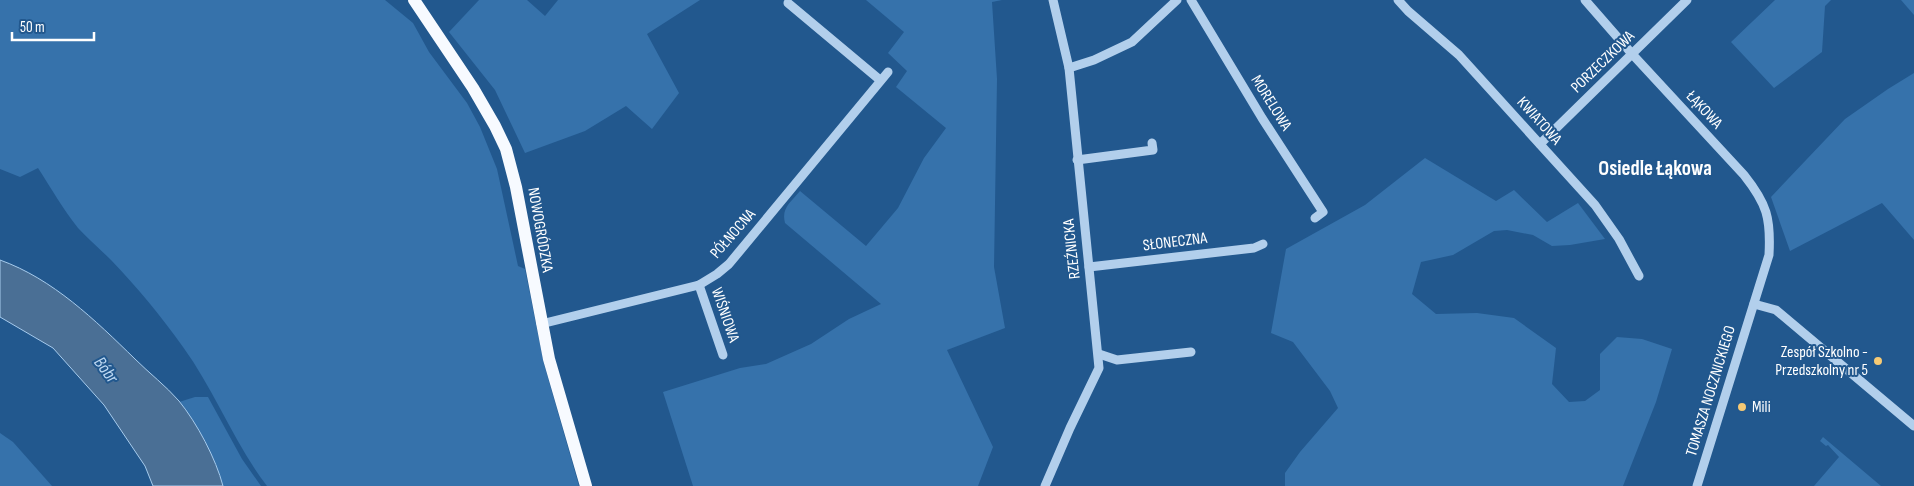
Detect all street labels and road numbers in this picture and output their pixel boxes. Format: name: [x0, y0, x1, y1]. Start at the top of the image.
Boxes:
street label: PORZECZKOWA: [1567, 27, 1639, 97]
street label: MORELOWA: [1247, 72, 1295, 134]
street label: ŁĄKOWA: [1681, 86, 1726, 133]
street label: KWIATOWA: [1512, 93, 1566, 149]
street label: NOWOGRÓDZKA: [523, 186, 557, 274]
street label: PÓŁNOCNA: [706, 205, 760, 263]
street label: RZEŹNICKA: [1059, 218, 1085, 280]
street label: SŁONECZNA: [1142, 229, 1208, 255]
street label: WIŚNIOWA: [707, 285, 743, 345]
street label: TOMASZA NOCZNICKIEGO: [1682, 323, 1740, 459]

